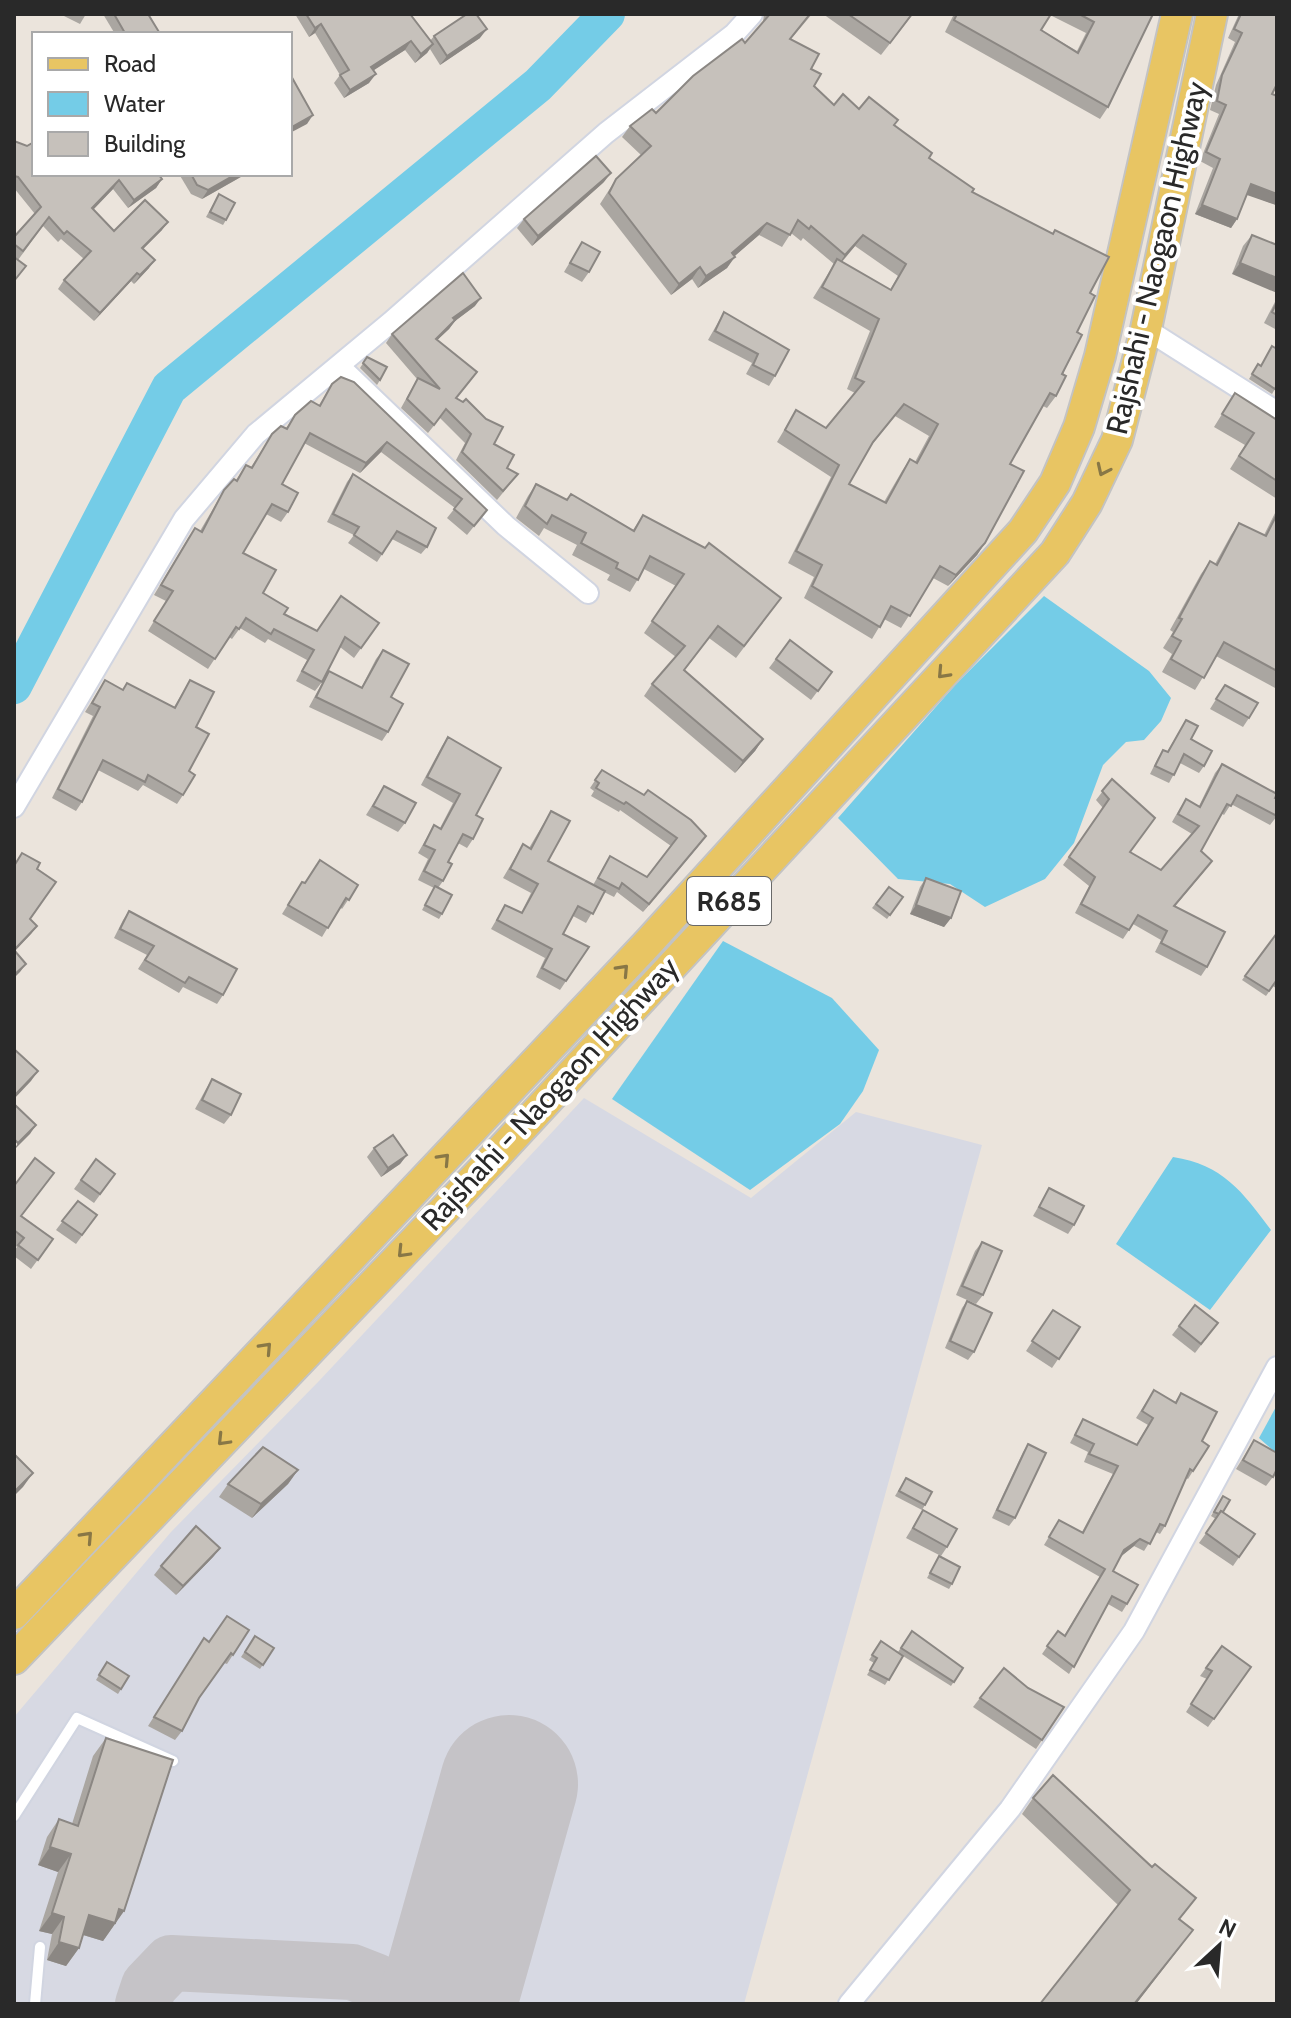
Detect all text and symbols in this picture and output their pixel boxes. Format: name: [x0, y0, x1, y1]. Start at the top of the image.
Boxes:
legend: [32, 32, 292, 176]
text: Road: [104, 49, 156, 78]
street label: Rajshahi - Naogaon Highway: [1098, 78, 1215, 438]
text: Water: [104, 89, 165, 118]
text: Building: [104, 129, 186, 158]
one-way arrow: [1097, 462, 1113, 477]
one-way arrow: [937, 664, 952, 678]
road number: R685: [687, 877, 771, 925]
street label: Rajshahi - Naogaon Highway: [413, 949, 686, 1238]
one-way arrow: [613, 964, 627, 979]
one-way arrow: [435, 1154, 450, 1168]
one-way arrow: [398, 1243, 412, 1258]
one-way arrow: [256, 1343, 271, 1357]
one-way arrow: [218, 1431, 232, 1445]
one-way arrow: [78, 1531, 92, 1546]
north arrow: [1179, 1906, 1259, 1986]
text: N: [1215, 1913, 1240, 1944]

